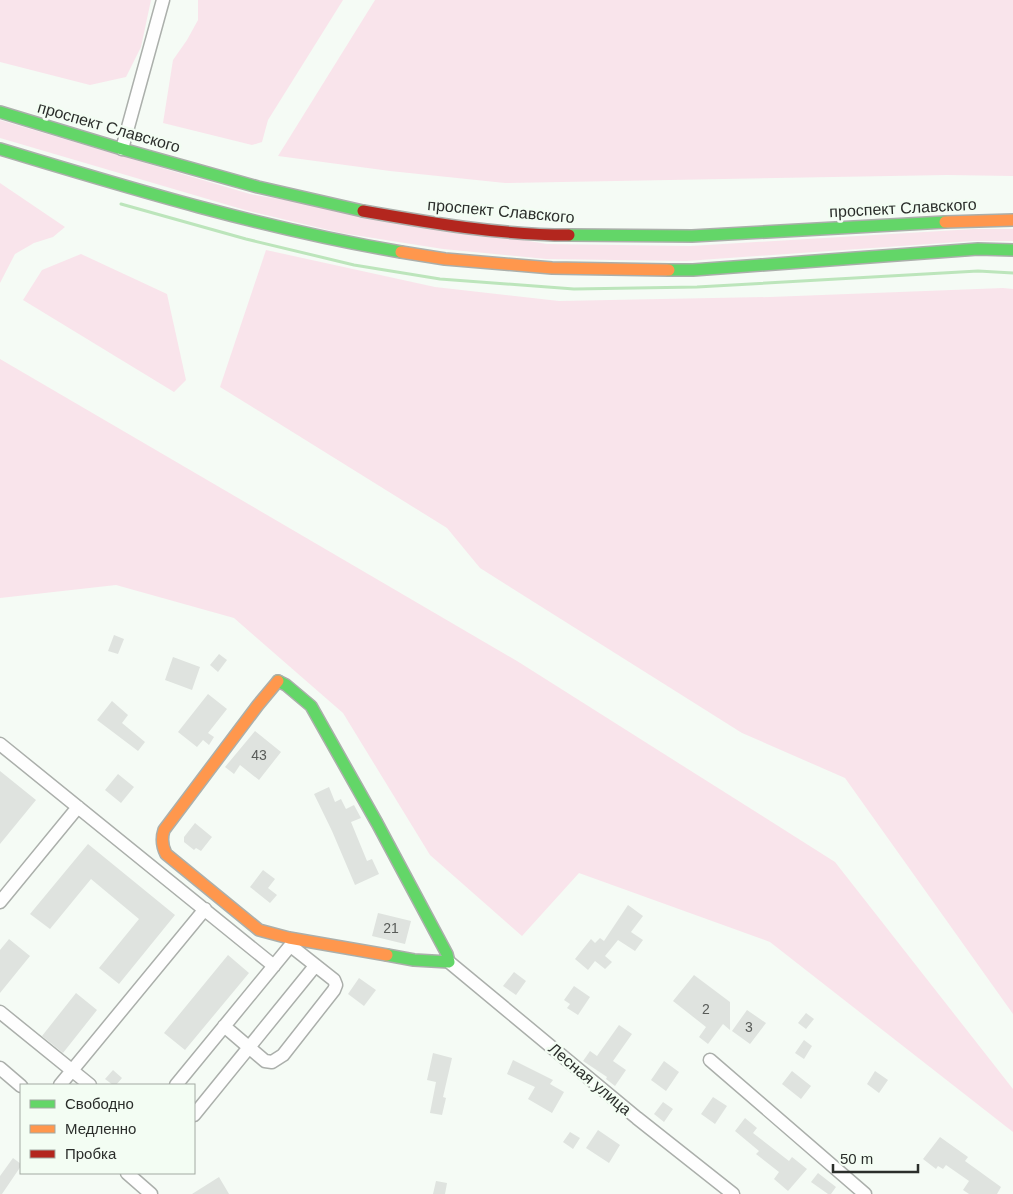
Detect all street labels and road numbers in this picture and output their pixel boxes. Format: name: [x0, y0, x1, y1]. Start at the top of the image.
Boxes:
street label: проспект Славского: [36, 98, 182, 156]
street label: проспект Славского: [427, 196, 575, 226]
street label: проспект Славского: [829, 196, 977, 220]
street label: Лесная улица: [545, 1040, 635, 1118]

